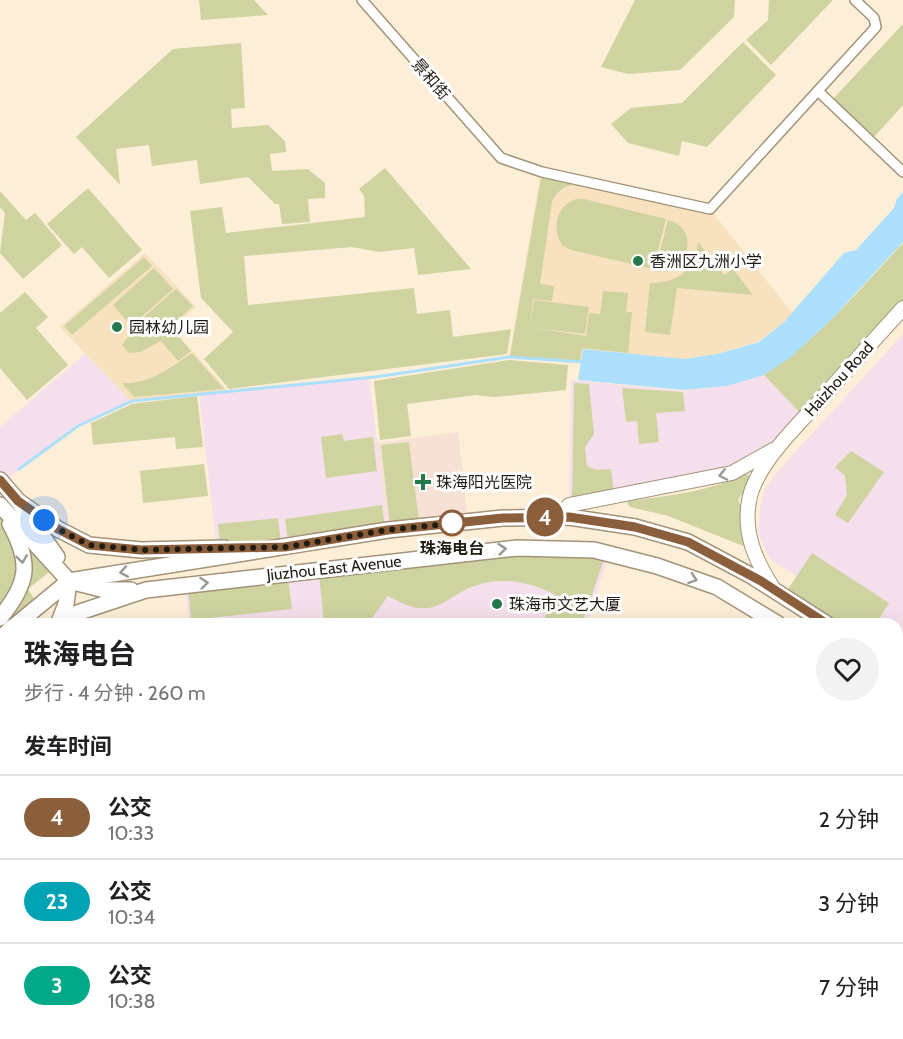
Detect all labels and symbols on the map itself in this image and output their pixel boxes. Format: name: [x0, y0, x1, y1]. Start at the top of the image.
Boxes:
street label: 景和街: [408, 55, 454, 103]
place label: 香洲区九洲小学: [650, 252, 762, 271]
marker: 香洲区九洲小学: [631, 254, 645, 268]
place label: 园林幼儿园: [129, 318, 209, 337]
marker: 园林幼儿园: [110, 320, 124, 334]
street label: Haizhou Road: [801, 338, 877, 420]
one-way arrow: [718, 467, 728, 480]
marker: 珠海阳光医院: [414, 473, 432, 491]
place label: 珠海阳光医院: [436, 473, 532, 492]
line badge: 4: [526, 498, 564, 536]
your location: [29, 505, 59, 535]
marker: 珠海电台: [439, 510, 465, 536]
place label: 珠海电台: [420, 539, 484, 558]
one-way arrow: [497, 544, 507, 556]
street label: Jiuzhou East Avenue: [265, 551, 402, 585]
one-way arrow: [16, 554, 28, 563]
one-way arrow: [119, 565, 128, 577]
one-way arrow: [687, 571, 697, 584]
one-way arrow: [199, 577, 208, 590]
place label: 珠海市文艺大厦: [509, 595, 621, 614]
marker: 珠海市文艺大厦: [490, 597, 504, 611]

